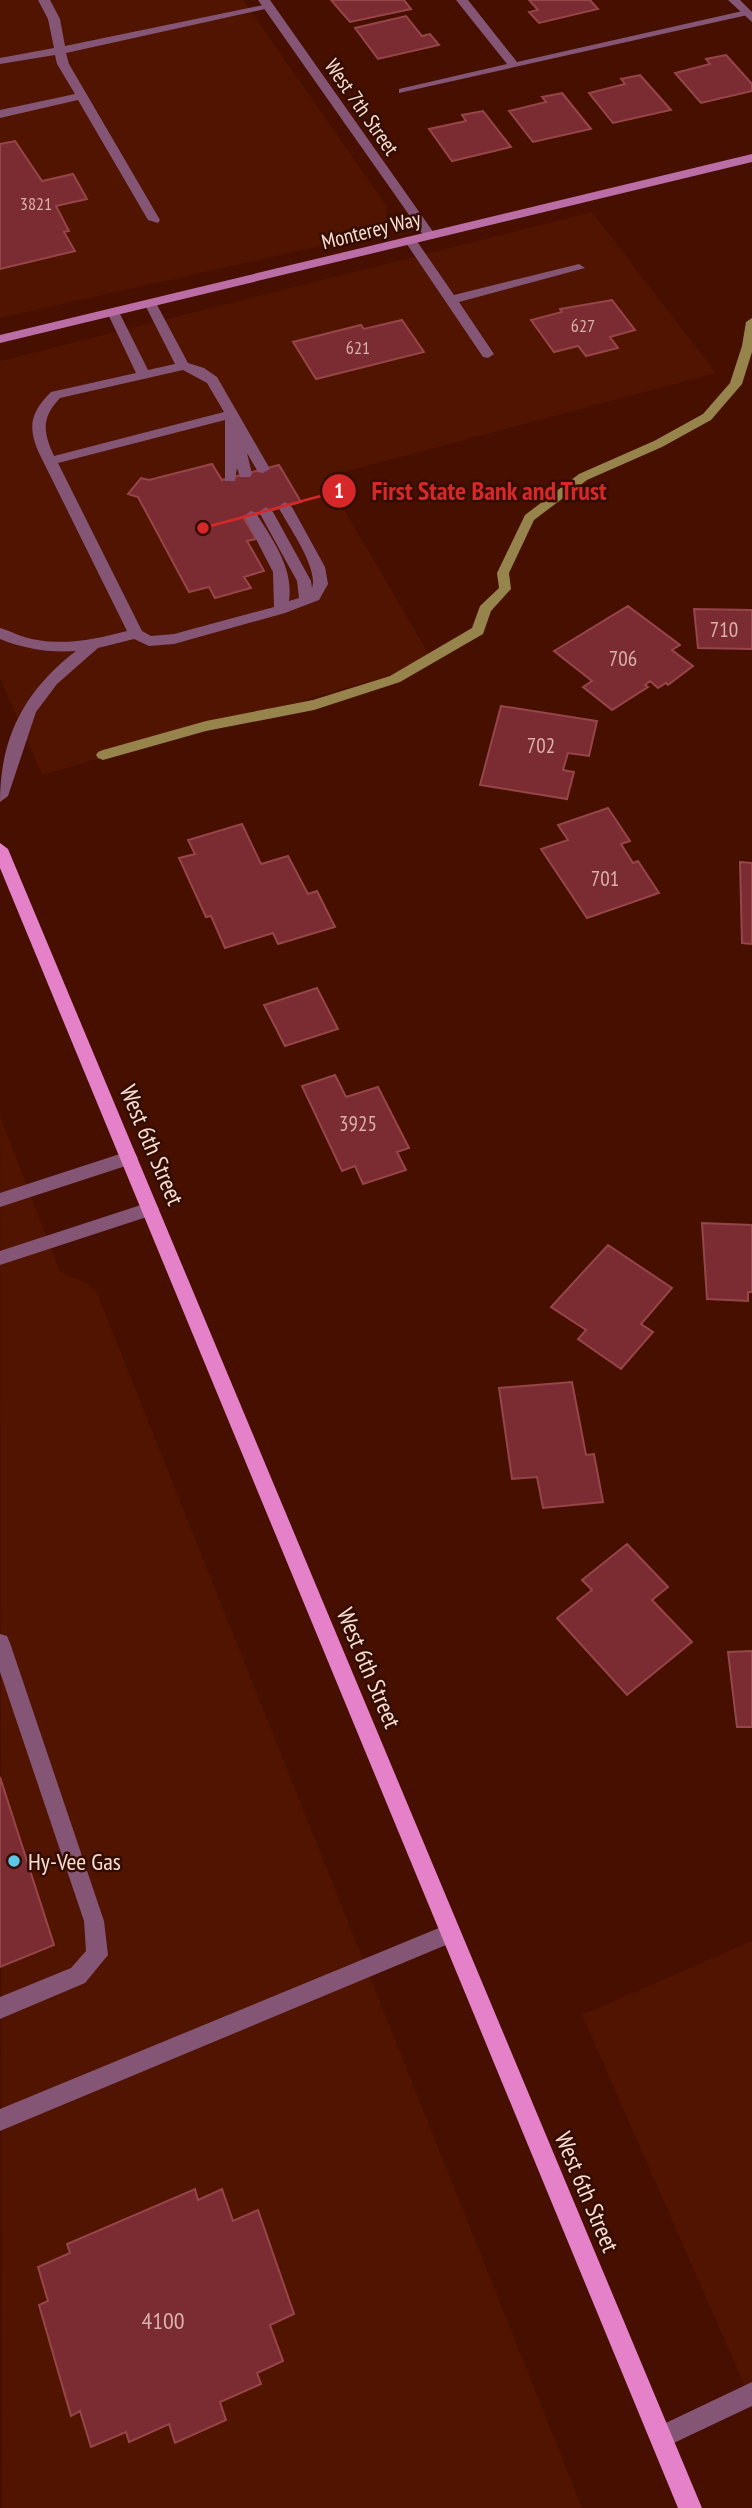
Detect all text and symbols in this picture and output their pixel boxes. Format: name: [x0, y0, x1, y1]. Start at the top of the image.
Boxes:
street label: West 7th Street: [319, 54, 405, 161]
house number: 3821: [20, 192, 52, 215]
street label: Monterey Way: [319, 205, 423, 255]
house number: 627: [571, 314, 595, 337]
house number: 621: [346, 336, 370, 359]
callout: First State Bank and Trust: [322, 467, 621, 514]
text: First State Bank and Trust: [371, 474, 607, 507]
text: 1: [334, 477, 344, 504]
house number: 710: [710, 616, 738, 643]
house number: 706: [609, 645, 637, 672]
house number: 702: [527, 732, 555, 759]
house number: 701: [591, 865, 619, 892]
street label: West 6th Street: [113, 1080, 191, 1210]
house number: 3925: [339, 1110, 377, 1137]
street label: West 6th Street: [330, 1603, 408, 1733]
place label: Hy-Vee Gas: [28, 1846, 121, 1877]
marker: Hy-Vee Gas: [6, 1853, 22, 1869]
street label: West 6th Street: [548, 2127, 626, 2257]
house number: 4100: [141, 2305, 185, 2336]

